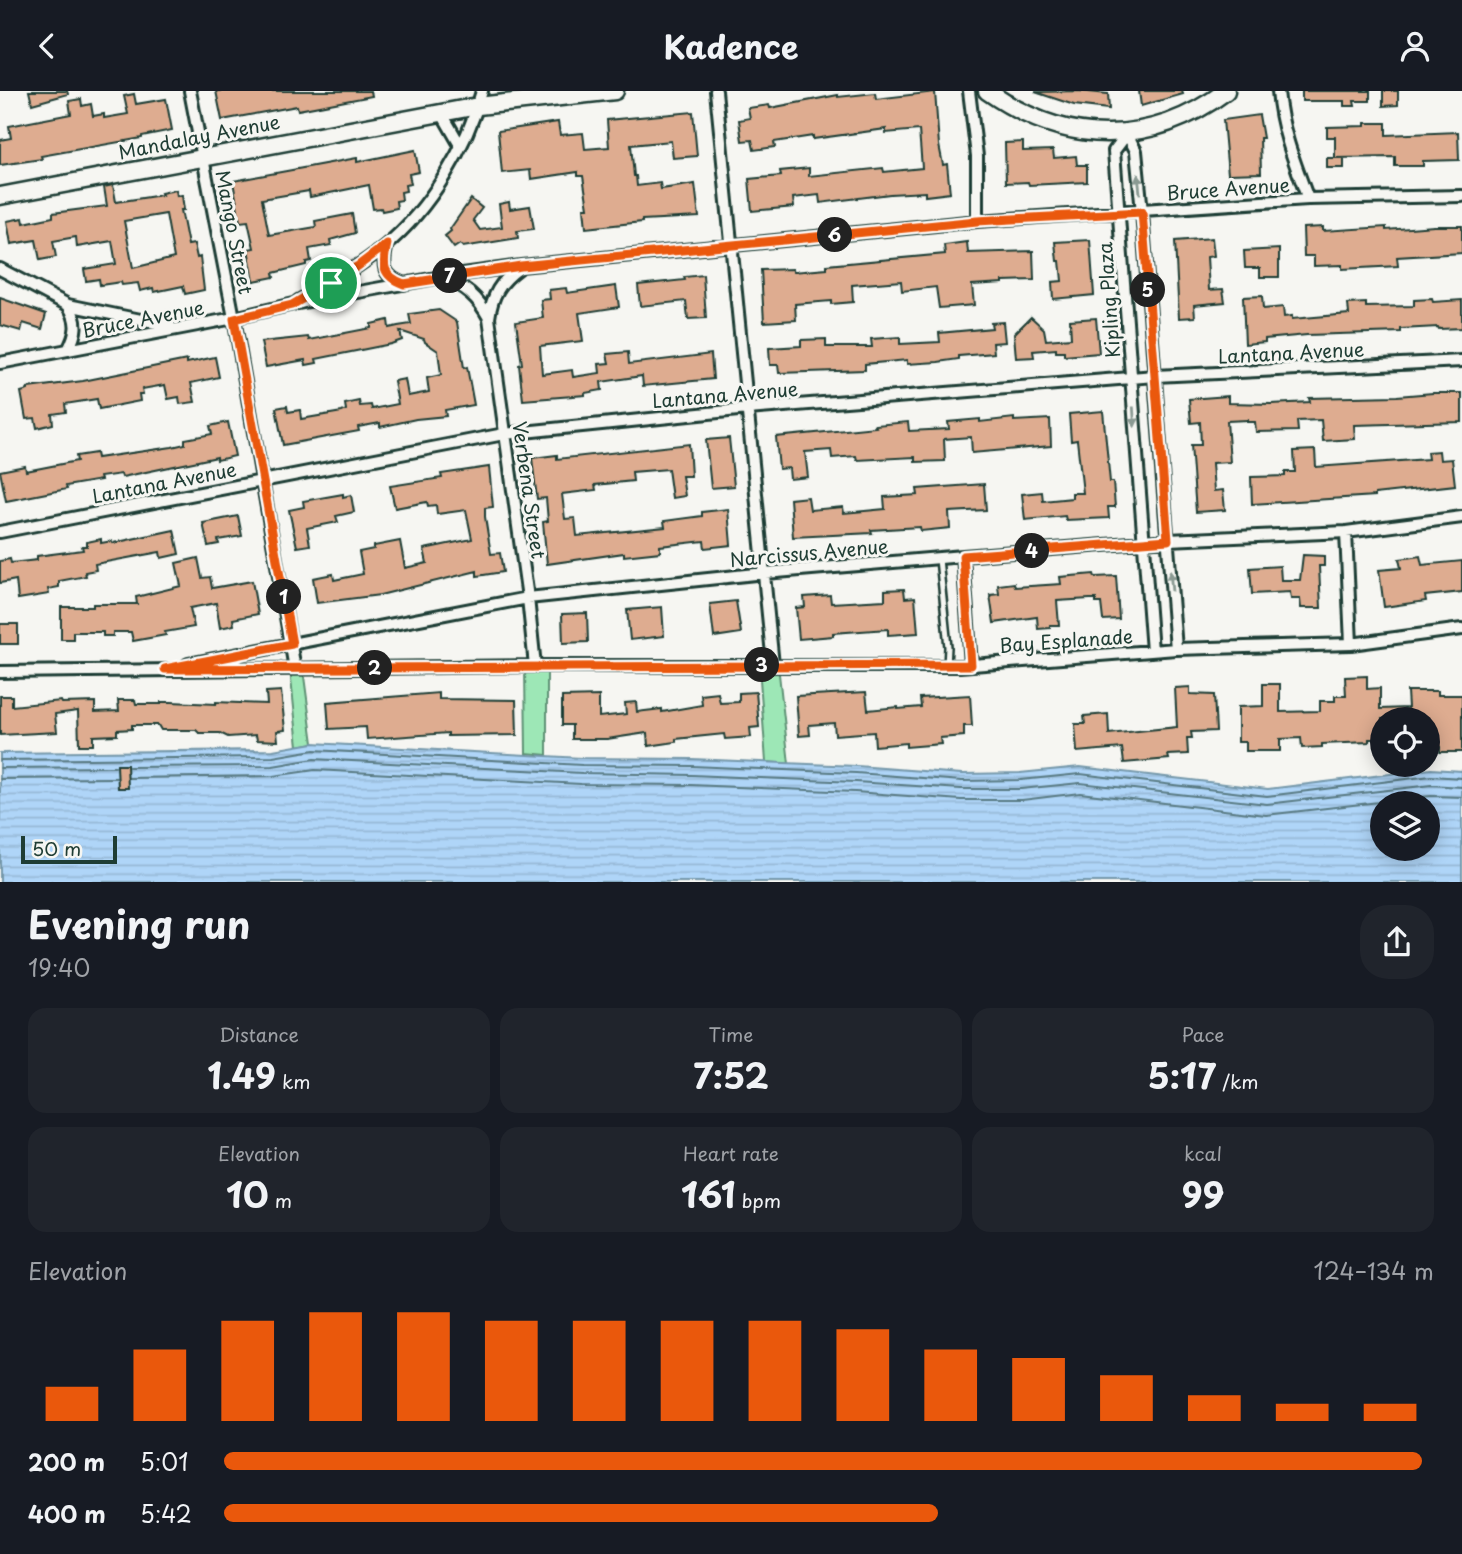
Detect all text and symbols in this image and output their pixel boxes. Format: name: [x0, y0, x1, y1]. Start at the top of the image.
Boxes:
text: Kadence: [663, 22, 799, 70]
icon: back: [28, 27, 66, 65]
icon: person: [1396, 27, 1434, 65]
street label: Mandalay Avenue: [116, 107, 282, 165]
street label: Mango Street: [209, 168, 261, 297]
street label: Bruce Avenue: [1165, 170, 1291, 206]
one-way arrow: [1134, 172, 1145, 194]
pin: 6: [818, 218, 852, 253]
text: 6: [828, 220, 841, 248]
street label: Kipling Plaza: [1090, 241, 1126, 359]
pin: [301, 253, 361, 313]
pin: 7: [433, 259, 468, 293]
text: 7: [444, 261, 455, 289]
icon: arrive: [312, 264, 350, 302]
pin: 5: [1130, 273, 1166, 307]
text: 5: [1141, 275, 1154, 303]
street label: Bruce Avenue: [80, 292, 206, 344]
street label: Lantana Avenue: [1217, 334, 1365, 370]
street label: Lantana Avenue: [651, 374, 799, 414]
one-way arrow: [1129, 407, 1140, 429]
street label: Verbena Street: [506, 419, 554, 561]
street label: Lantana Avenue: [89, 454, 239, 510]
street label: Narcissus Avenue: [729, 531, 889, 573]
pin: 4: [1014, 533, 1050, 568]
text: 4: [1025, 536, 1038, 564]
one-way arrow: [1165, 570, 1176, 592]
pin: 1: [266, 580, 302, 615]
text: 1: [279, 582, 288, 610]
street label: Bay Esplanade: [998, 621, 1134, 659]
pin: 3: [744, 647, 780, 683]
text: 3: [755, 650, 768, 678]
pin: 2: [358, 651, 392, 685]
text: 2: [368, 653, 381, 681]
map controls: [1370, 707, 1440, 861]
button: locate: [1370, 707, 1440, 777]
button: layers: [1370, 791, 1440, 861]
scale bar: [21, 833, 117, 865]
text: 50 m: [32, 834, 81, 862]
text: Evening run: [28, 895, 250, 952]
button: share: [1360, 905, 1434, 979]
text: 19:40: [28, 950, 90, 985]
text: Distance: [219, 1020, 299, 1048]
text: Time: [709, 1020, 753, 1048]
text: Pace: [1182, 1020, 1224, 1048]
text: 1.49: [207, 1048, 276, 1101]
text: 7:52: [693, 1048, 769, 1101]
text: 5:17: [1147, 1048, 1216, 1101]
text: km: [276, 1067, 311, 1095]
text: /km: [1216, 1067, 1259, 1095]
text: Elevation: [218, 1139, 300, 1167]
text: Heart rate: [683, 1139, 779, 1167]
text: kcal: [1184, 1139, 1222, 1167]
text: 10: [226, 1167, 269, 1220]
text: 161: [681, 1167, 736, 1220]
text: 99: [1182, 1167, 1224, 1220]
text: m: [269, 1186, 292, 1214]
text: bpm: [736, 1186, 781, 1214]
text: Elevation: [28, 1253, 127, 1288]
text: 124–134 m: [1314, 1253, 1434, 1288]
text: 200 m: [28, 1444, 105, 1479]
text: 5:01: [140, 1444, 188, 1479]
text: 400 m: [28, 1496, 106, 1531]
text: 5:42: [140, 1496, 192, 1531]

